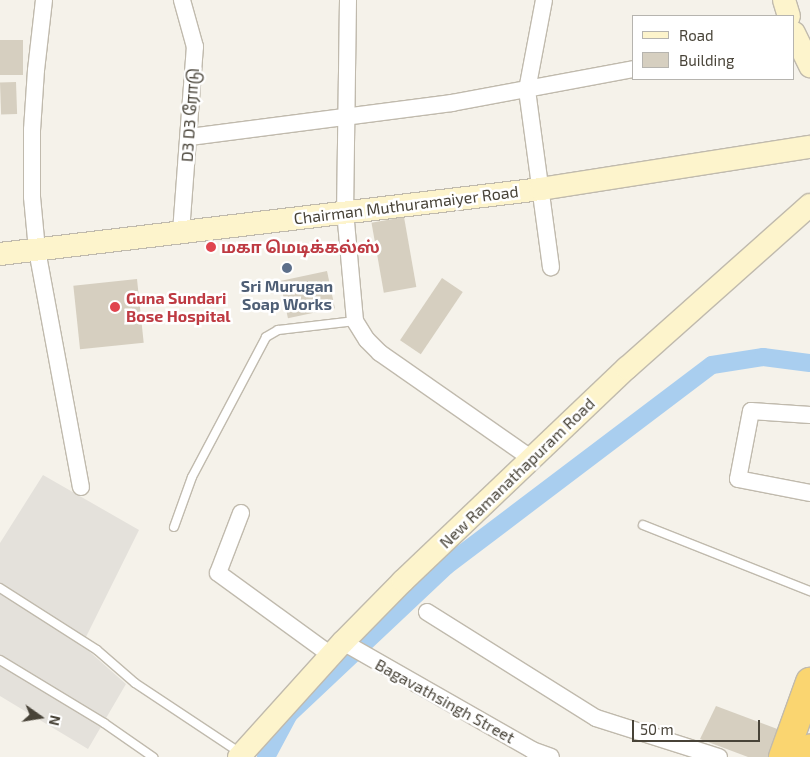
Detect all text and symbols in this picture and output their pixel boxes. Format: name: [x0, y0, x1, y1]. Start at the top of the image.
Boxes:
legend: [632, 15, 795, 80]
text: Road: [679, 26, 714, 44]
text: Building: [679, 51, 734, 69]
street label: D3 D3 ரோடு: [177, 67, 203, 163]
street label: Chairman Muthuramaiyer Road: [292, 182, 520, 228]
place label: மகா மெடிக்கல்ஸ்: [221, 237, 380, 257]
marker: மகா மெடிக்கல்ஸ்: [205, 241, 217, 253]
marker: Sri Murugan Soap Works: [281, 262, 293, 274]
place label: Sri Murugan Soap Works: [241, 276, 333, 314]
place label: Guna Sundari Bose Hospital: [126, 288, 231, 326]
marker: Guna Sundari Bose Hospital: [108, 300, 122, 314]
street label: New Ramanathapuram Road: [435, 394, 599, 552]
street label: Bagavathsingh Street: [372, 655, 518, 747]
north arrow: [15, 692, 65, 742]
scale bar: [635, 710, 762, 742]
text: N: [46, 714, 65, 727]
text: 50 m: [640, 720, 674, 738]

